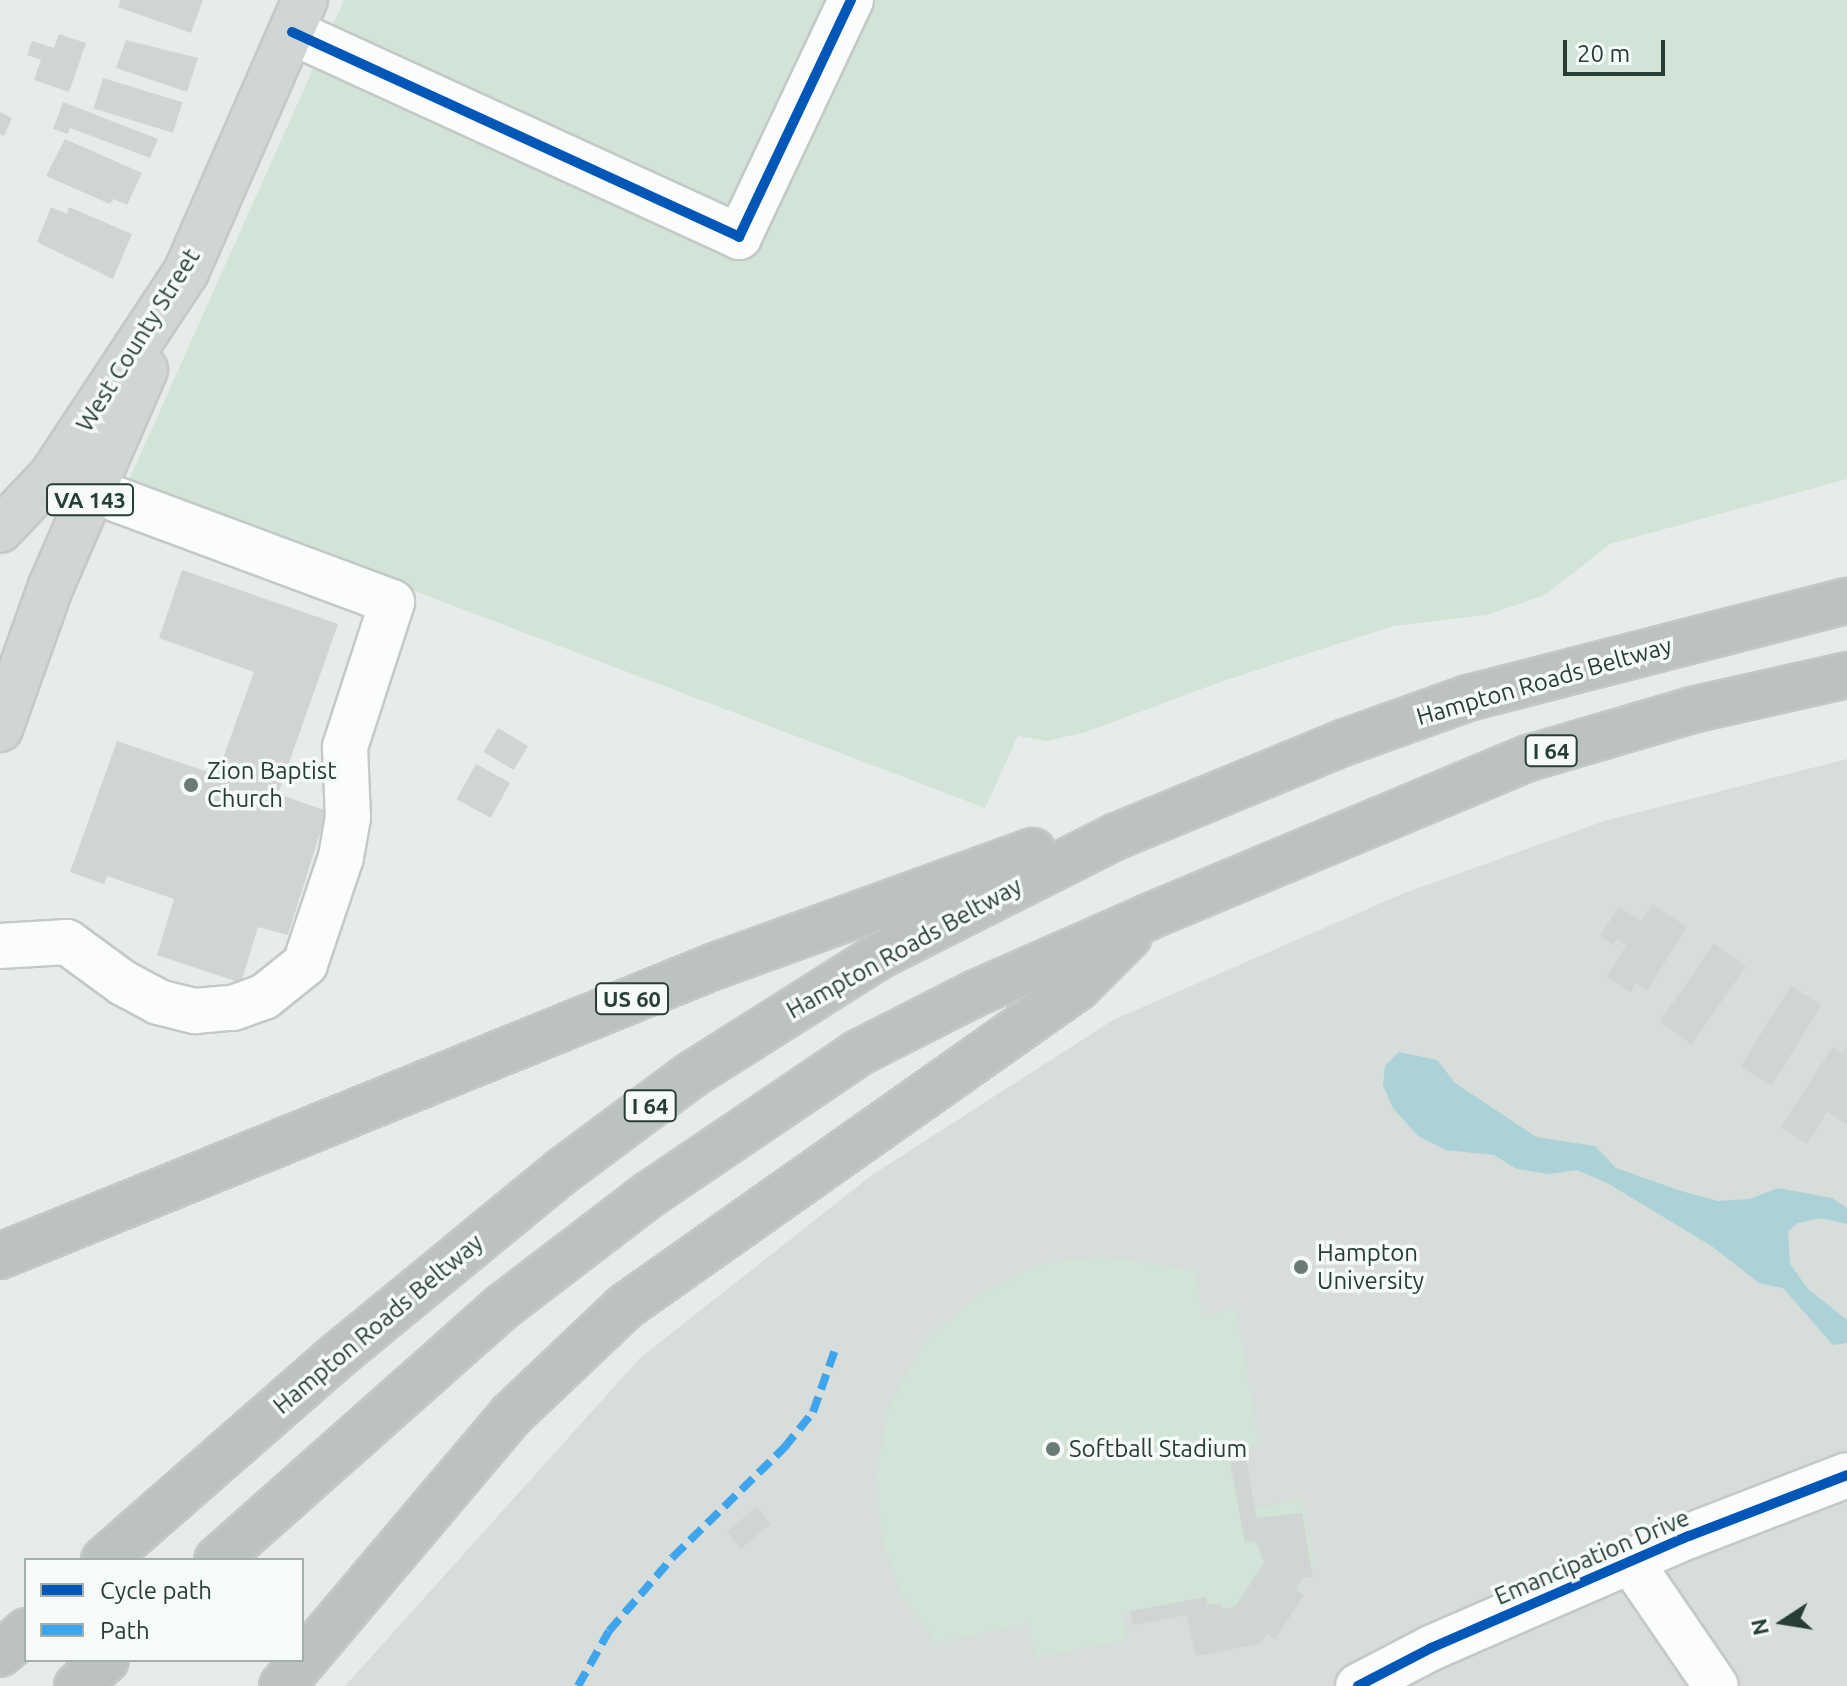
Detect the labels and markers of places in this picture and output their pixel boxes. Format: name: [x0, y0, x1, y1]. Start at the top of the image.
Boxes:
place label: Zion Baptist Church: [207, 757, 337, 813]
marker: Zion Baptist Church: [182, 776, 200, 794]
place label: Hampton University: [1317, 1239, 1424, 1295]
marker: Hampton University: [1292, 1258, 1310, 1276]
place label: Softball Stadium: [1069, 1435, 1247, 1463]
marker: Softball Stadium: [1044, 1440, 1062, 1458]

